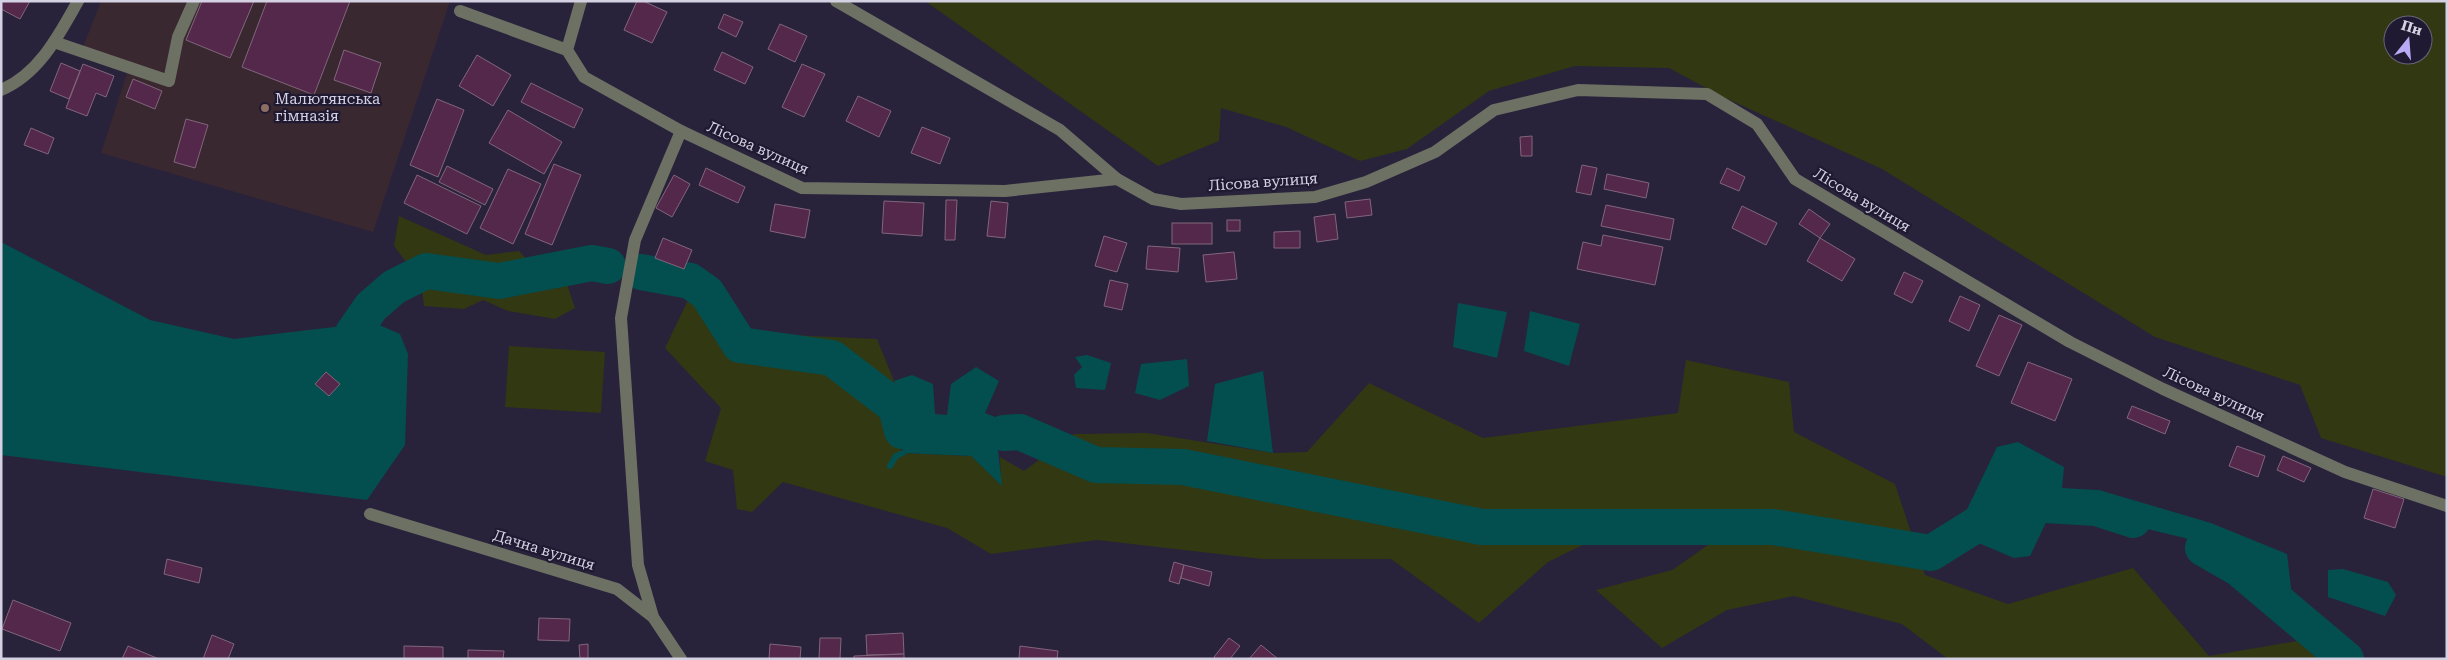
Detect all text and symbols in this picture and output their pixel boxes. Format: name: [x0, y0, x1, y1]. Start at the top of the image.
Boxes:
north arrow: [2383, 15, 2433, 65]
text: Пн: [2399, 17, 2425, 38]
place label: Малютянська гімназія: [275, 90, 380, 125]
marker: Малютянська гімназія: [259, 102, 271, 114]
street label: Лісова вулиця: [704, 118, 812, 178]
street label: Лісова вулиця: [1810, 164, 1914, 236]
street label: Лісова вулиця: [1208, 169, 1318, 195]
street label: Лісова вулиця: [2161, 363, 2267, 425]
street label: Дачна вулиця: [491, 526, 597, 574]

